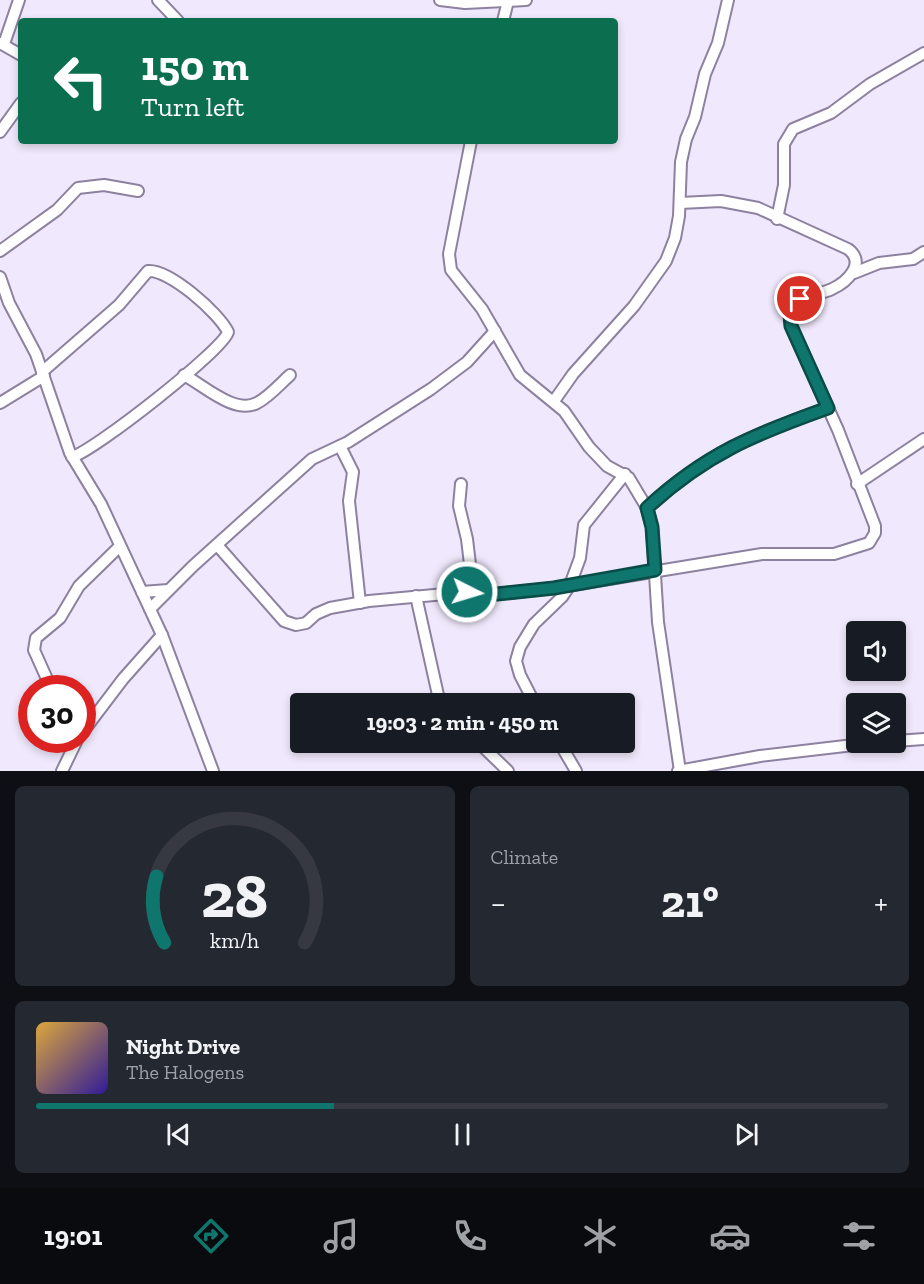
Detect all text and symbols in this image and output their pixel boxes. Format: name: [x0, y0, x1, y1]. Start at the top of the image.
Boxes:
text: 150 m: [141, 40, 249, 91]
icon: left: [42, 42, 120, 120]
text: Turn left: [141, 91, 244, 123]
pin: [774, 273, 825, 324]
icon: arrive: [783, 282, 816, 315]
position arrow: [435, 560, 499, 624]
map controls: [846, 621, 906, 753]
button: sound: [846, 621, 906, 681]
speed limit sign: 30: [18, 675, 96, 753]
button: layers: [846, 693, 906, 753]
text: 19:03 · 2 min · 450 m: [367, 709, 559, 736]
text: Climate: [491, 845, 558, 869]
text: 28: [201, 858, 268, 933]
text: 21°: [661, 875, 719, 929]
text: −: [491, 883, 506, 922]
text: +: [874, 883, 888, 922]
text: km/h: [210, 928, 259, 953]
text: Night Drive: [126, 1033, 240, 1060]
text: The Halogens: [126, 1060, 244, 1084]
icon: previous: [162, 1118, 195, 1151]
icon: pause: [446, 1118, 479, 1151]
icon: next: [730, 1118, 763, 1151]
icon: directions: [190, 1215, 232, 1257]
icon: music: [320, 1215, 362, 1257]
icon: phone: [449, 1215, 491, 1257]
icon: climate: [579, 1215, 621, 1257]
icon: car: [709, 1215, 751, 1257]
icon: filters: [838, 1215, 880, 1257]
text: 19:01: [44, 1220, 102, 1252]

